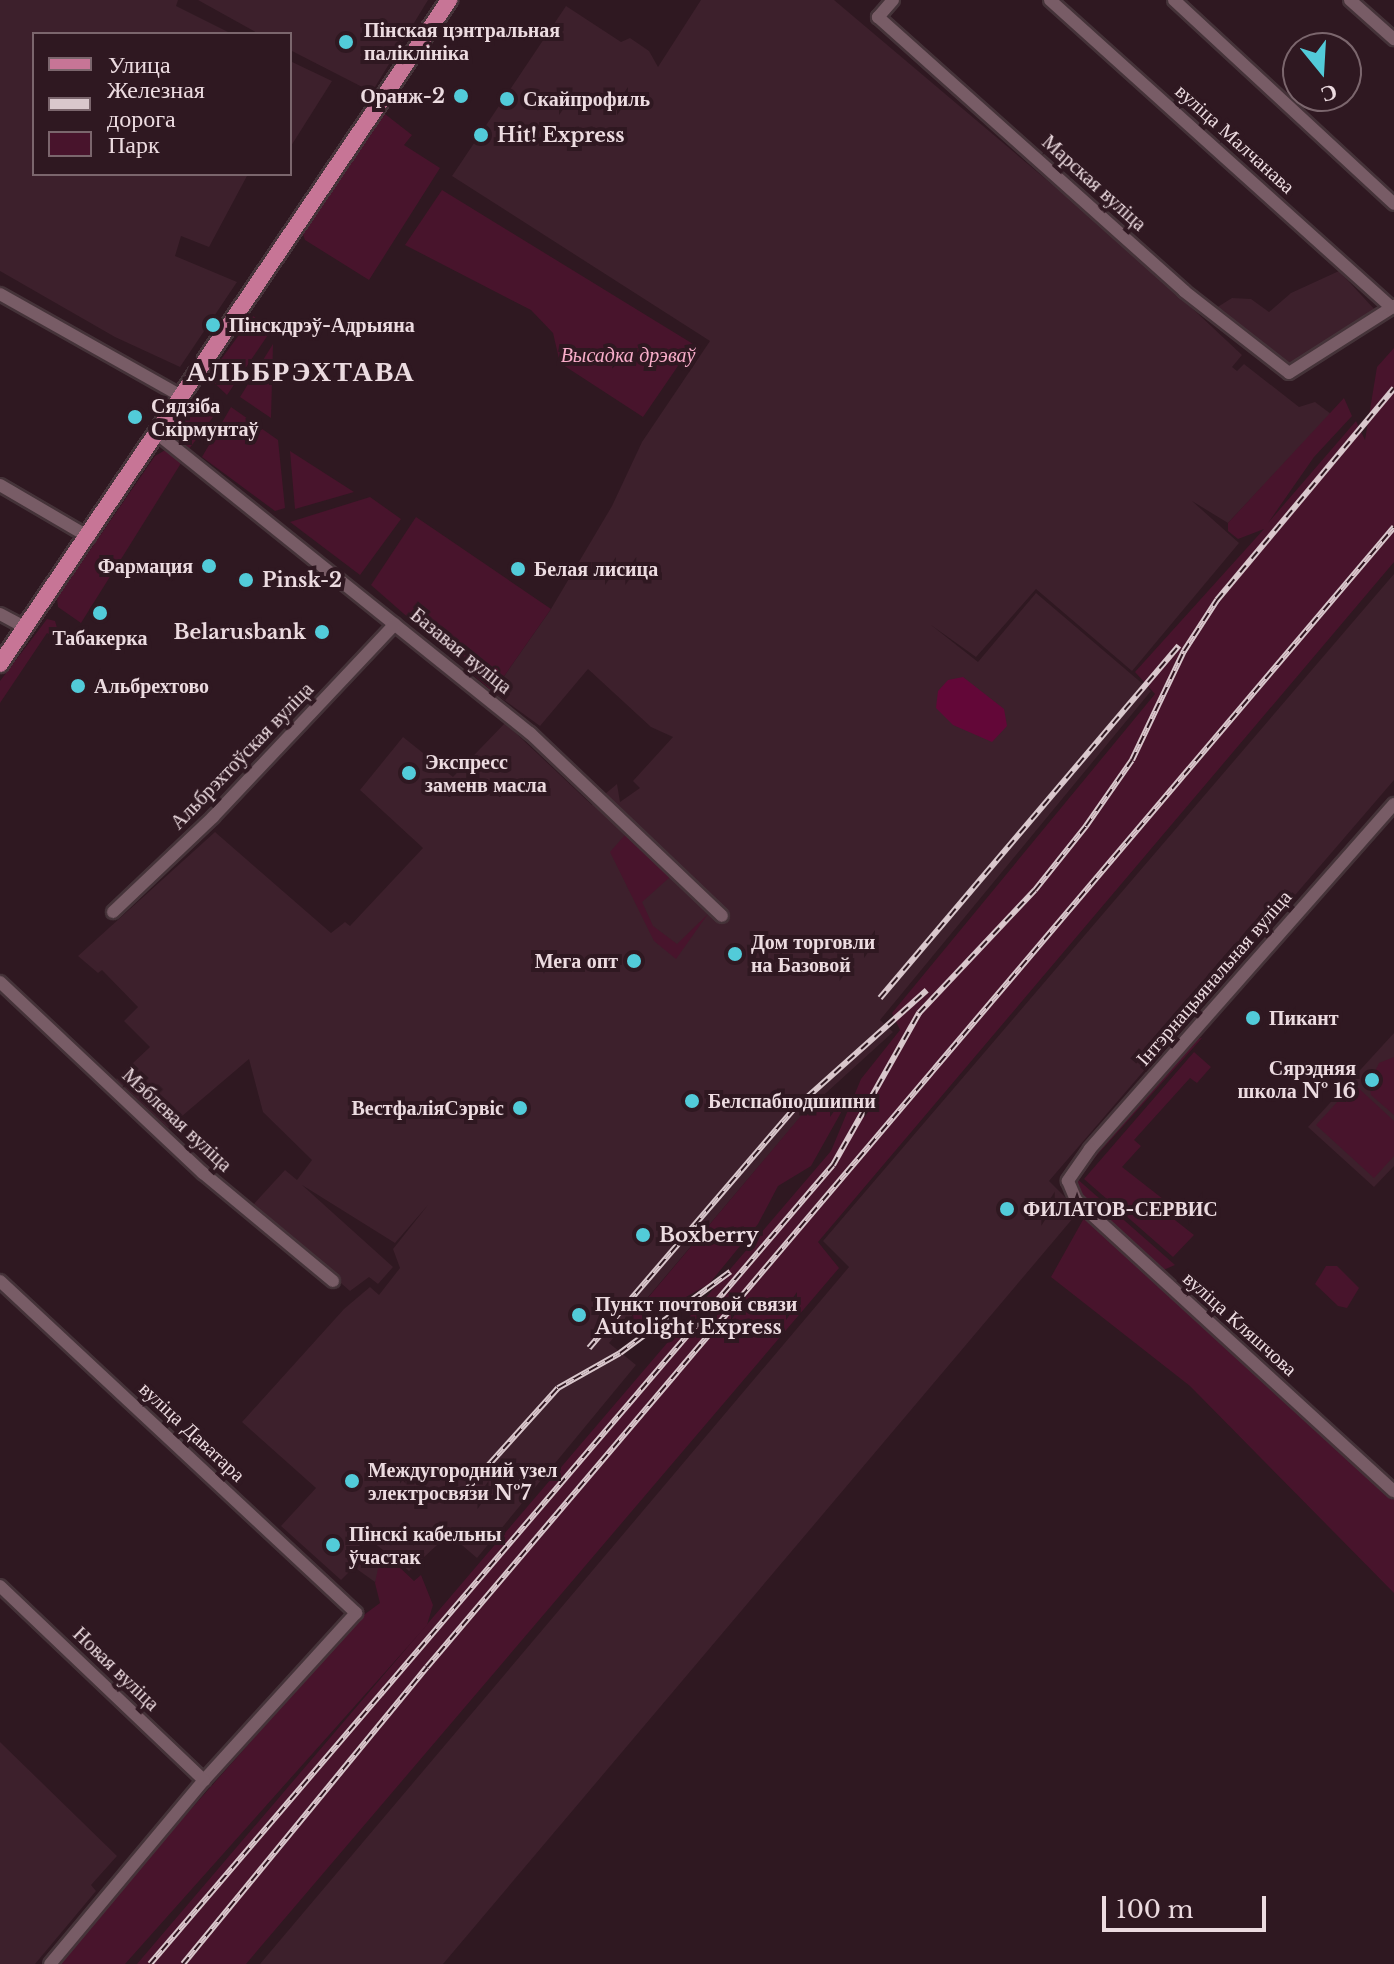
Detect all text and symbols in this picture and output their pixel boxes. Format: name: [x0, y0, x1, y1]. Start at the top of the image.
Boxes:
place label: Пінская цэнтральная паліклініка: [364, 18, 560, 65]
marker: Пінская цэнтральная паліклініка: [335, 31, 357, 53]
legend: [32, 32, 292, 176]
north arrow: [1282, 32, 1362, 112]
text: Улица: [108, 50, 171, 79]
text: Железная дорога: [107, 75, 205, 133]
text: С: [1317, 78, 1341, 109]
street label: вуліца Малчанава: [1170, 79, 1300, 199]
place label: Оранж-2: [360, 84, 445, 108]
marker: Оранж-2: [452, 87, 470, 105]
place label: Скайпрофиль: [523, 87, 650, 111]
marker: Скайпрофиль: [498, 90, 516, 108]
place label: Hit! Express: [497, 123, 625, 147]
marker: Hit! Express: [472, 126, 490, 144]
text: Парк: [108, 130, 160, 159]
street label: Марская вуліца: [1037, 130, 1151, 236]
place label: Пінскдрэў-Адрыяна: [229, 313, 415, 337]
marker: Пінскдрэў-Адрыяна: [204, 316, 222, 334]
park label: Высадка дрэваў: [561, 343, 695, 367]
district label: АЛЬБРЭХТАВА: [186, 355, 416, 389]
place label: Сядзіба Скірмунтаў: [151, 394, 259, 441]
marker: Сядзіба Скірмунтаў: [126, 408, 144, 426]
place label: Фармация: [98, 554, 193, 578]
marker: Фармация: [200, 557, 218, 575]
place label: Белая лисица: [534, 557, 658, 581]
marker: Белая лисица: [509, 560, 527, 578]
place label: Pinsk-2: [262, 568, 342, 592]
marker: Pinsk-2: [237, 571, 255, 589]
street label: Базавая вуліца: [406, 603, 516, 699]
marker: Табакерка: [91, 604, 109, 622]
place label: Belarusbank: [174, 620, 306, 644]
marker: Belarusbank: [313, 623, 331, 641]
place label: Табакерка: [52, 626, 148, 650]
place label: Альбрехтово: [94, 674, 209, 698]
marker: Альбрехтово: [69, 677, 87, 695]
street label: Альбрэхтоўская вуліца: [166, 677, 318, 835]
place label: Экспресс заменв масла: [425, 750, 547, 797]
marker: Экспресс заменв масла: [400, 764, 418, 782]
street label: Інтэрнацыянальная вуліца: [1131, 885, 1297, 1071]
place label: Дом торговли на Базовой: [751, 930, 875, 977]
marker: Дом торговли на Базовой: [726, 945, 744, 963]
place label: Мега опт: [535, 949, 618, 973]
marker: Мега опт: [625, 952, 643, 970]
place label: Пикант: [1269, 1006, 1339, 1030]
marker: Пикант: [1244, 1009, 1262, 1027]
place label: Сярэдняя школа № 16: [1238, 1056, 1356, 1103]
street label: Мэблевая вуліца: [117, 1063, 237, 1177]
marker: Сярэдняя школа № 16: [1363, 1071, 1381, 1089]
place label: Белспабподшипни: [708, 1089, 876, 1113]
marker: Белспабподшипни: [683, 1092, 701, 1110]
place label: ВестфаліяСэрвіс: [352, 1096, 504, 1120]
marker: ВестфаліяСэрвіс: [511, 1099, 529, 1117]
place label: ФИЛАТОВ-СЕРВИС: [1023, 1197, 1218, 1221]
marker: ФИЛАТОВ-СЕРВИС: [998, 1200, 1016, 1218]
place label: Boxberry: [659, 1223, 759, 1247]
marker: Boxberry: [634, 1226, 652, 1244]
street label: вуліца Кляшчова: [1178, 1267, 1302, 1381]
place label: Пункт почтовой связи Autolight Express: [595, 1292, 797, 1339]
marker: Пункт почтовой связи Autolight Express: [570, 1306, 588, 1324]
street label: вуліца Даватара: [134, 1377, 250, 1487]
place label: Междугородний узел электросвязи №7: [368, 1458, 557, 1505]
marker: Междугородний узел электросвязи №7: [343, 1472, 361, 1490]
place label: Пінскі кабельны ўчастак: [349, 1522, 502, 1569]
marker: Пінскі кабельны ўчастак: [324, 1536, 342, 1554]
street label: Новая вуліца: [68, 1622, 164, 1716]
scale bar: [1106, 1880, 1270, 1930]
text: 100 m: [1116, 1895, 1194, 1924]

